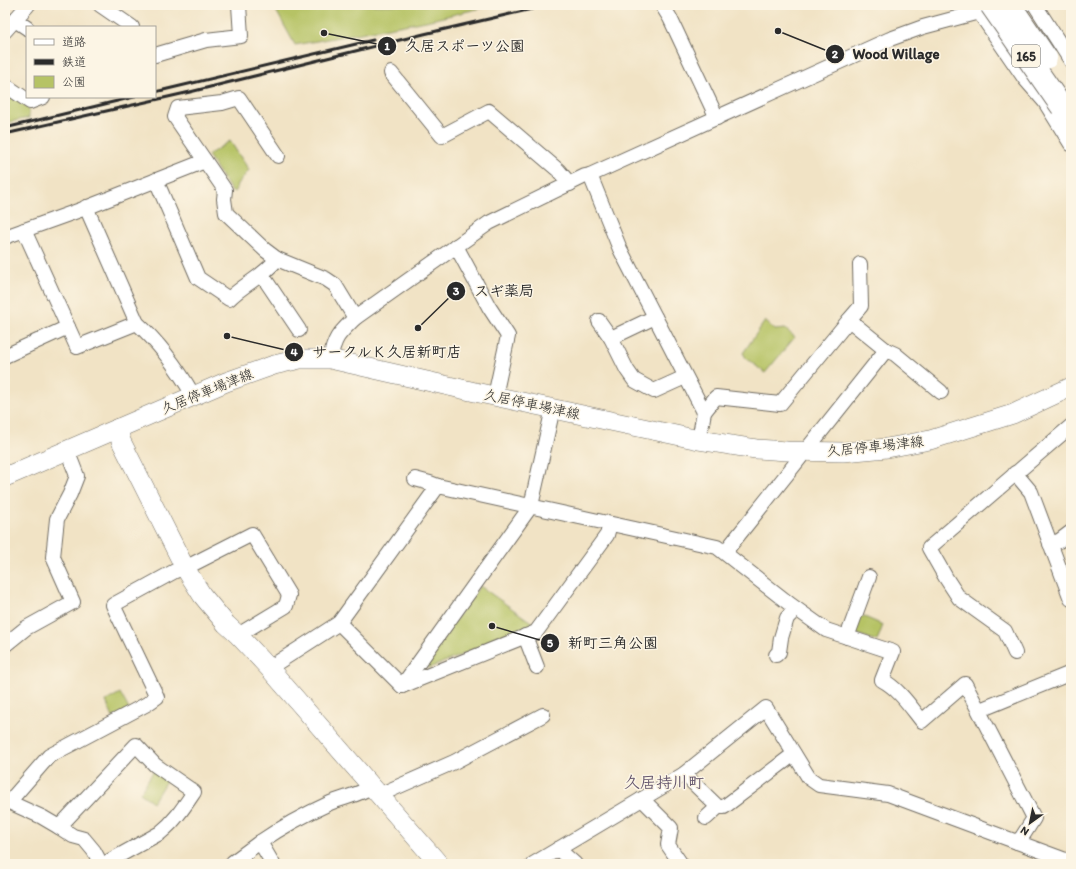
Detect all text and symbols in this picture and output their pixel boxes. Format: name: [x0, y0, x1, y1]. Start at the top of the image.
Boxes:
legend: [26, 26, 156, 98]
callout: 久居スポーツ公園: [377, 32, 533, 59]
text: 道路: [62, 35, 86, 49]
text: 久居スポーツ公園: [405, 37, 525, 55]
text: 1: [384, 39, 390, 53]
callout: Wood Willage: [825, 40, 948, 67]
text: Wood Willage: [852, 45, 940, 64]
road number: 165: [1012, 45, 1040, 67]
text: 2: [832, 47, 839, 61]
text: 鉄道: [62, 55, 86, 69]
text: 公園: [62, 75, 86, 89]
callout: スギ薬局: [446, 277, 542, 304]
text: スギ薬局: [474, 282, 534, 300]
text: 3: [453, 284, 460, 298]
callout: サークルＫ久居新町店: [284, 338, 470, 365]
text: サークルＫ久居新町店: [312, 343, 462, 361]
text: 4: [290, 345, 298, 359]
street label: 久居停車場津線: [159, 365, 256, 418]
street label: 久居停車場津線: [482, 386, 582, 423]
street label: 久居停車場津線: [825, 433, 925, 460]
callout: 新町三角公園: [540, 629, 666, 656]
text: 新町三角公園: [568, 634, 658, 652]
text: 5: [547, 636, 554, 650]
district label: 久居持川町: [624, 773, 704, 792]
north arrow: [1010, 803, 1050, 843]
text: N: [1018, 823, 1031, 838]

